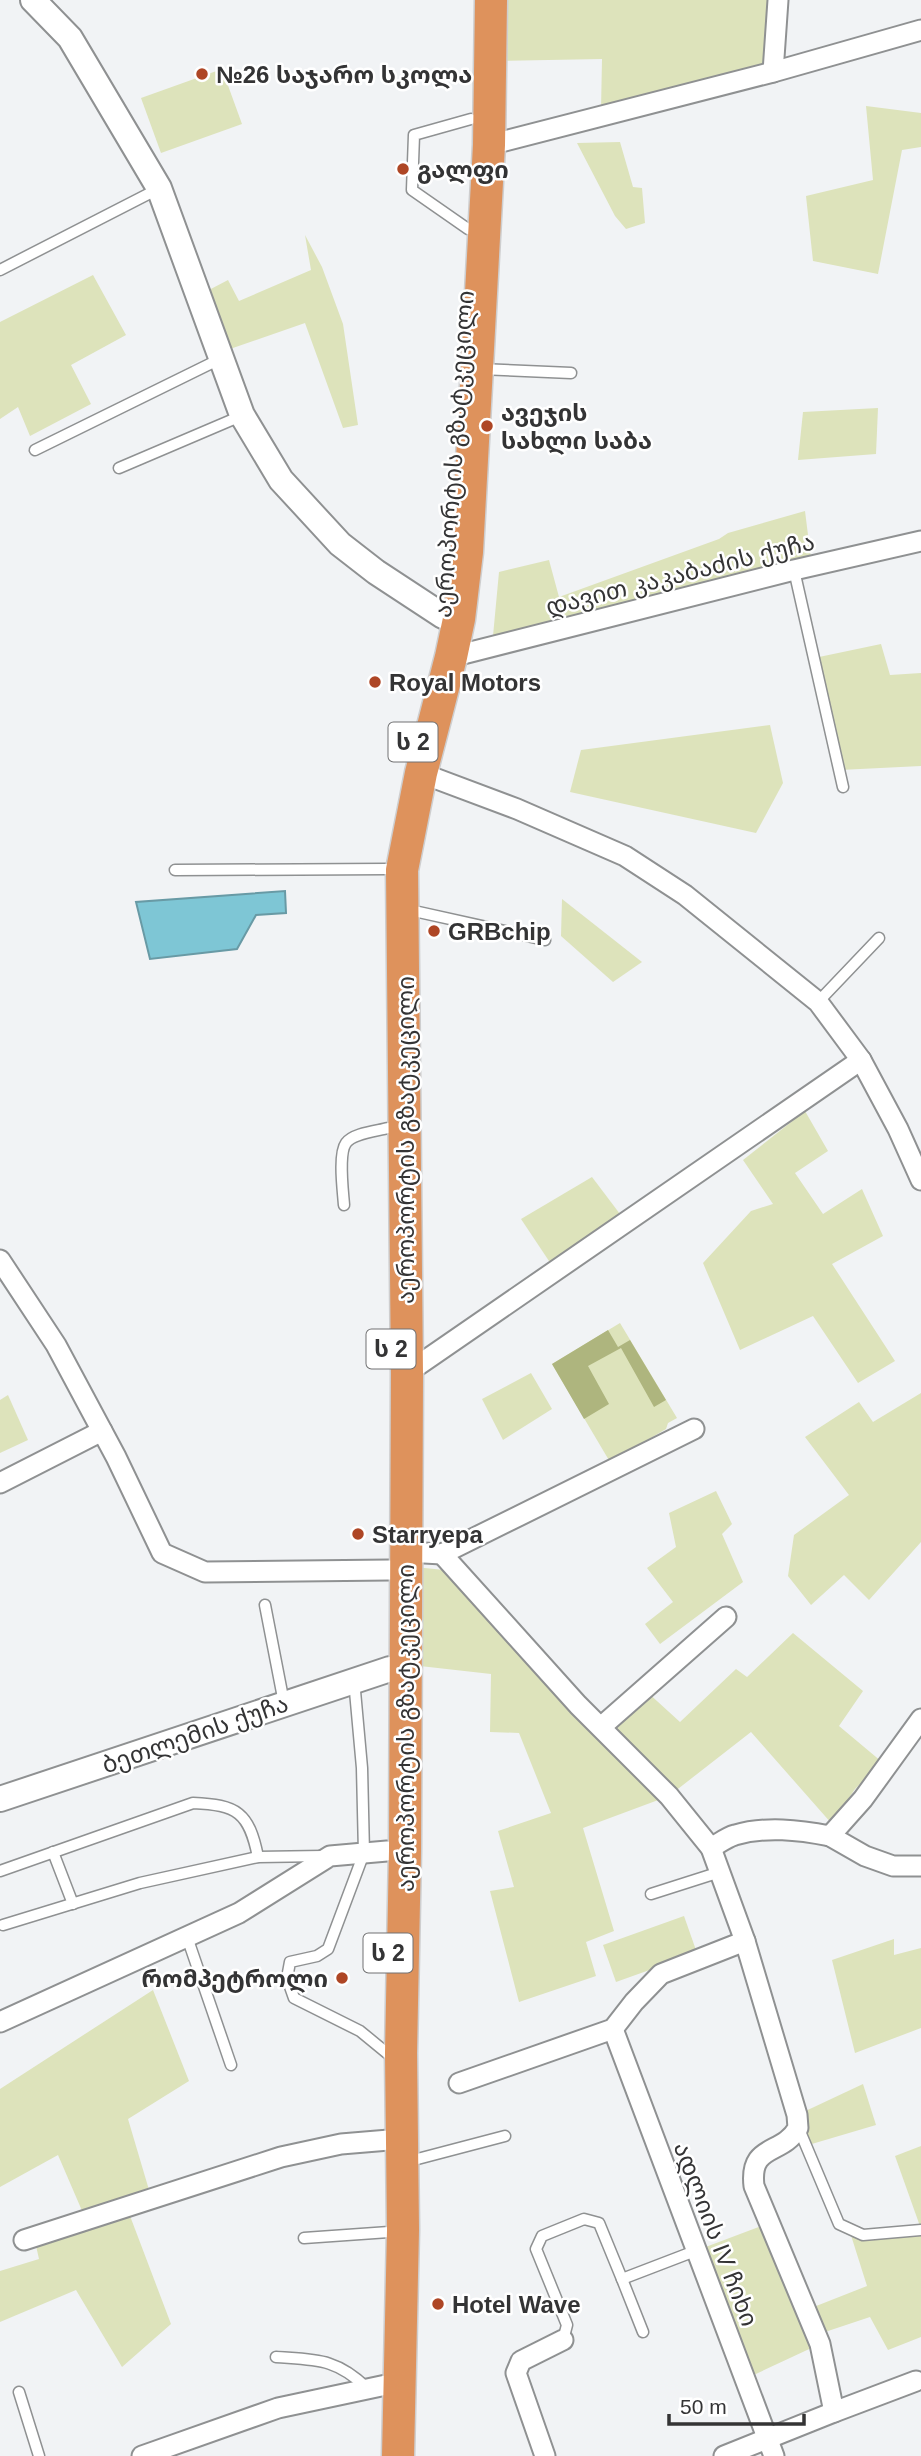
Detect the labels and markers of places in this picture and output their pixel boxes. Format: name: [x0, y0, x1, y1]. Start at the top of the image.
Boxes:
place label: №26 საჯარო სკოლა: [216, 61, 472, 89]
marker: №26 საჯარო სკოლა: [194, 66, 210, 82]
place label: გალფი: [417, 156, 509, 184]
marker: გალფი: [395, 161, 411, 177]
place label: ავეჯის სახლი საბა: [501, 399, 652, 455]
marker: ავეჯის სახლი საბა: [479, 418, 495, 434]
place label: Royal Motors: [389, 669, 541, 696]
marker: Royal Motors: [367, 674, 383, 690]
place label: GRBchip: [448, 918, 551, 945]
marker: GRBchip: [426, 923, 442, 939]
place label: Starryepa: [372, 1521, 483, 1548]
marker: Starryepa: [350, 1526, 366, 1542]
place label: რომპეტროლი: [141, 1965, 328, 1993]
marker: რომპეტროლი: [334, 1970, 350, 1986]
place label: Hotel Wave: [452, 2291, 580, 2318]
marker: Hotel Wave: [430, 2296, 446, 2312]

